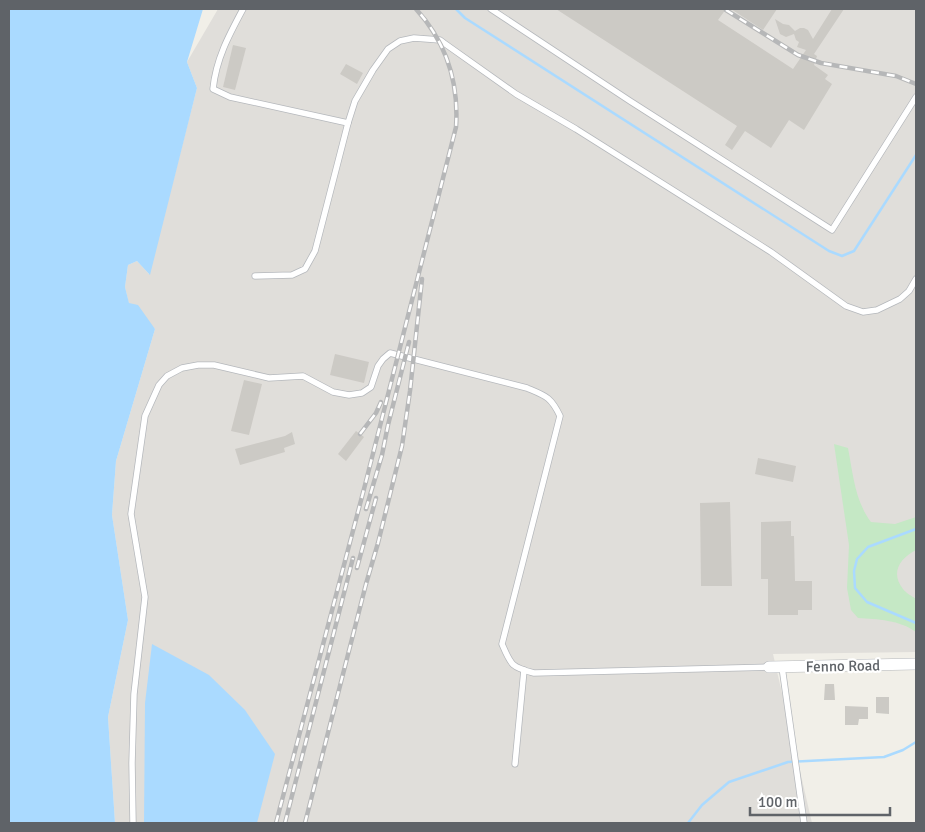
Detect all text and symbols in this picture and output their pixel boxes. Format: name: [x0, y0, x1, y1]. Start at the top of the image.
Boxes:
street label: Fenno Road: [806, 656, 880, 676]
scale bar: [750, 784, 890, 816]
text: 100 m: [758, 793, 798, 811]

